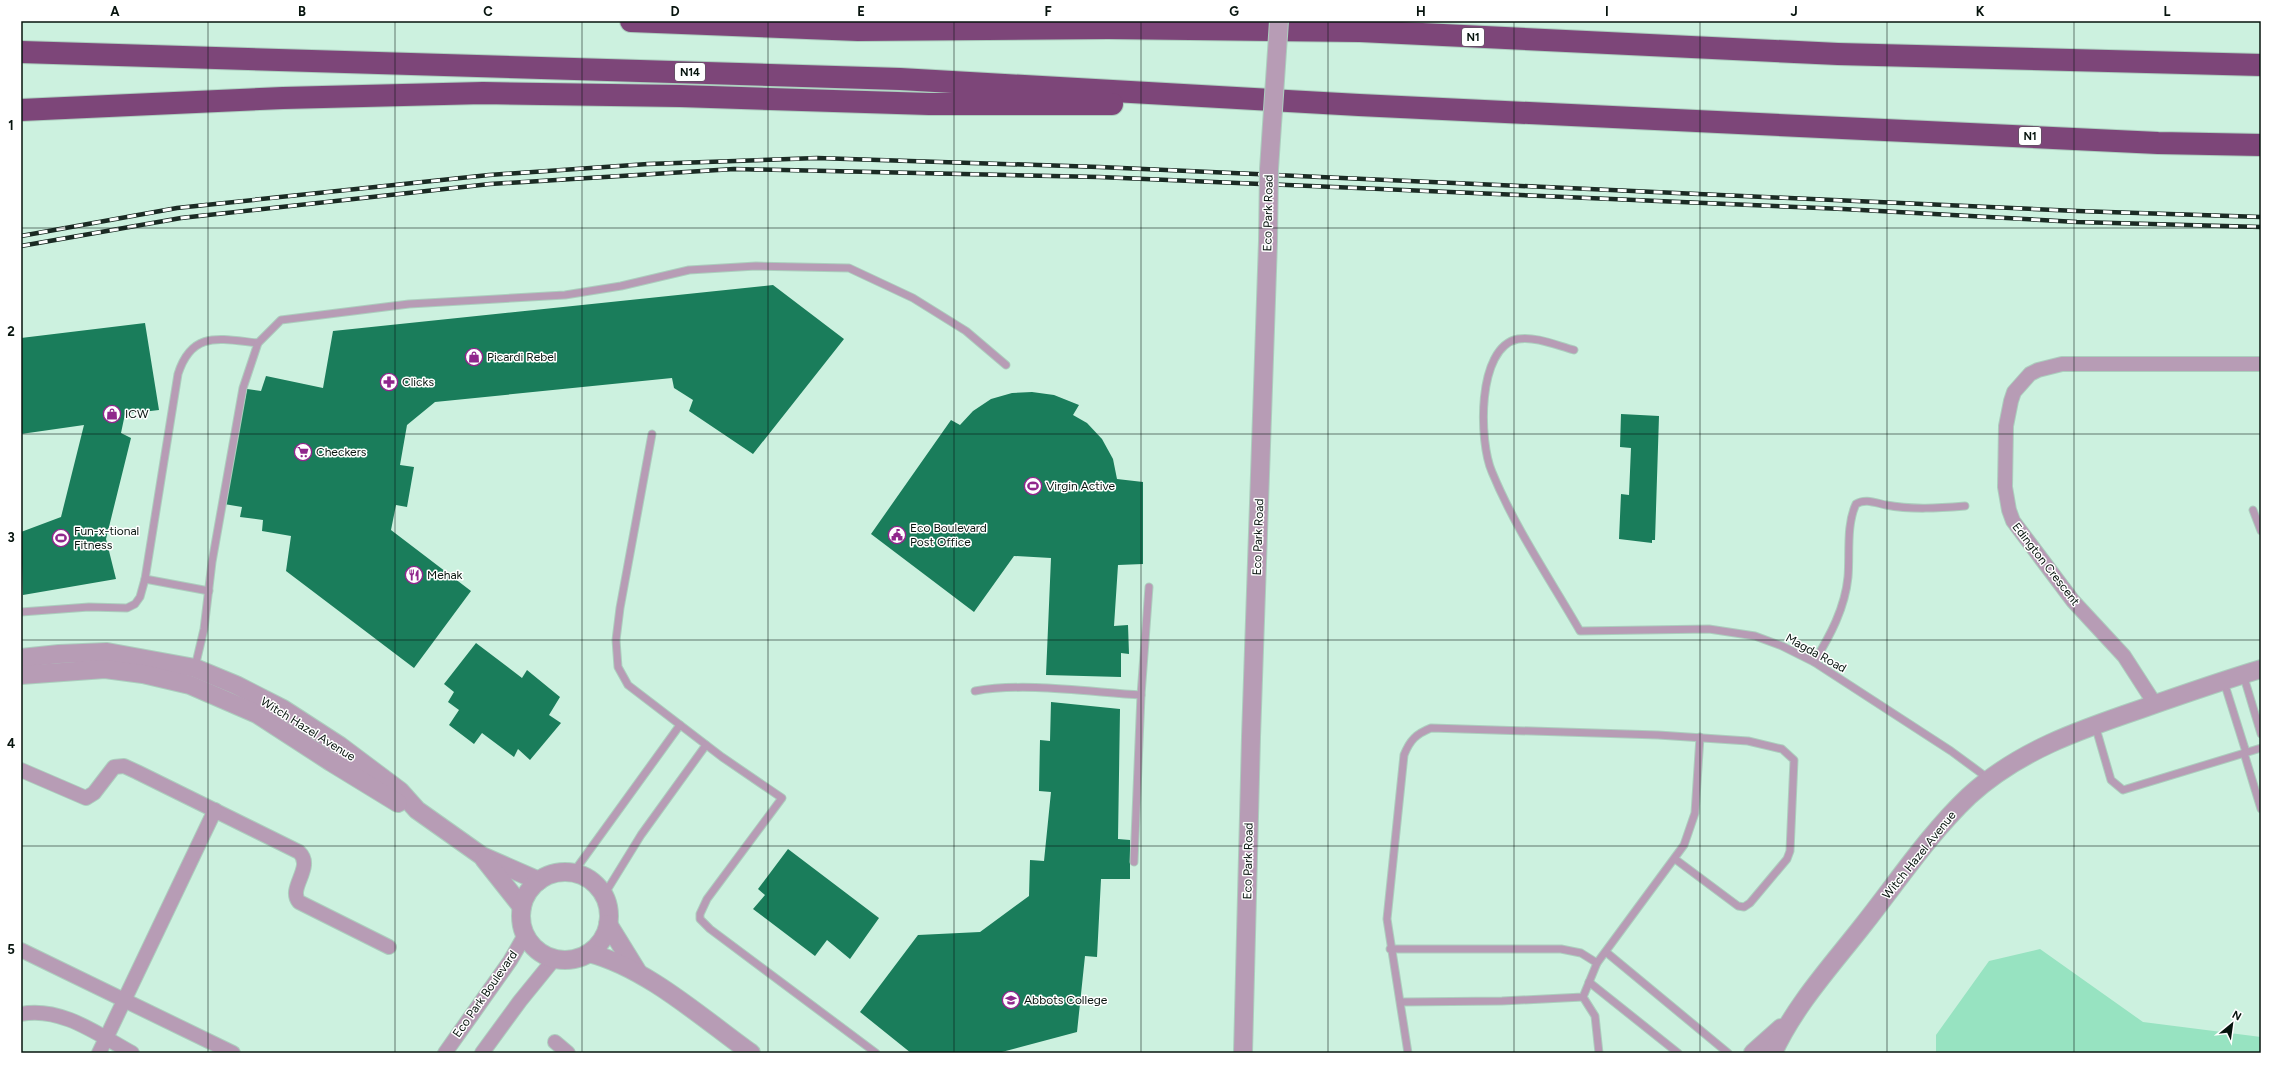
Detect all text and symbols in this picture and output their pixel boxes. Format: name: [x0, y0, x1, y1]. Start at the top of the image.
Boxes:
text: A: [110, 4, 120, 19]
text: B: [298, 4, 306, 19]
text: C: [483, 4, 493, 19]
text: D: [670, 4, 680, 19]
text: E: [857, 4, 865, 19]
text: F: [1044, 4, 1052, 19]
text: G: [1229, 4, 1239, 19]
text: H: [1416, 4, 1426, 19]
text: I: [1605, 4, 1609, 19]
text: J: [1790, 4, 1798, 19]
text: K: [1976, 4, 1985, 19]
text: L: [2164, 4, 2171, 19]
road number: N1: [1462, 28, 1484, 46]
road number: N14: [675, 63, 705, 81]
text: 1: [8, 118, 14, 133]
road number: N1: [2019, 127, 2041, 145]
street label: Eco Park Road: [1260, 174, 1276, 252]
text: 2: [7, 324, 15, 339]
shop icon: Picardi Rebel: [464, 347, 484, 367]
place label: Picardi Rebel: [487, 350, 556, 364]
pharmacy icon: Clicks: [379, 372, 399, 392]
place label: Clicks: [402, 375, 434, 389]
shop icon: ICW: [102, 404, 122, 424]
place label: ICW: [125, 407, 149, 421]
supermarket icon: Checkers: [293, 442, 313, 462]
place label: Checkers: [316, 445, 367, 459]
sports icon: Virgin Active: [1023, 476, 1043, 496]
place label: Virgin Active: [1046, 479, 1116, 493]
street label: Eco Park Road: [1250, 498, 1266, 576]
street label: Edington Crescent: [2009, 520, 2083, 608]
place label: Eco Boulevard Post Office: [910, 521, 987, 549]
place label: Fun-x-tional Fitness: [74, 524, 139, 552]
public building icon: Eco Boulevard Post Office: [887, 525, 907, 545]
sports icon: Fun-x-tional Fitness: [51, 528, 71, 548]
text: 3: [7, 530, 15, 545]
restaurant icon: Mehak: [404, 565, 424, 585]
place label: Mehak: [427, 568, 463, 582]
street label: Magda Road: [1783, 631, 1849, 675]
street label: Witch Hazel Avenue: [258, 694, 358, 764]
text: 4: [7, 736, 15, 751]
street label: Witch Hazel Avenue: [1879, 808, 1959, 902]
street label: Eco Park Road: [1240, 822, 1256, 900]
text: 5: [7, 942, 15, 957]
street label: Eco Park Boulevard: [450, 948, 520, 1040]
school or university icon: Abbots College: [1001, 990, 1021, 1010]
place label: Abbots College: [1024, 993, 1108, 1007]
north arrow: [2212, 1004, 2252, 1044]
text: N: [2230, 1008, 2243, 1023]

